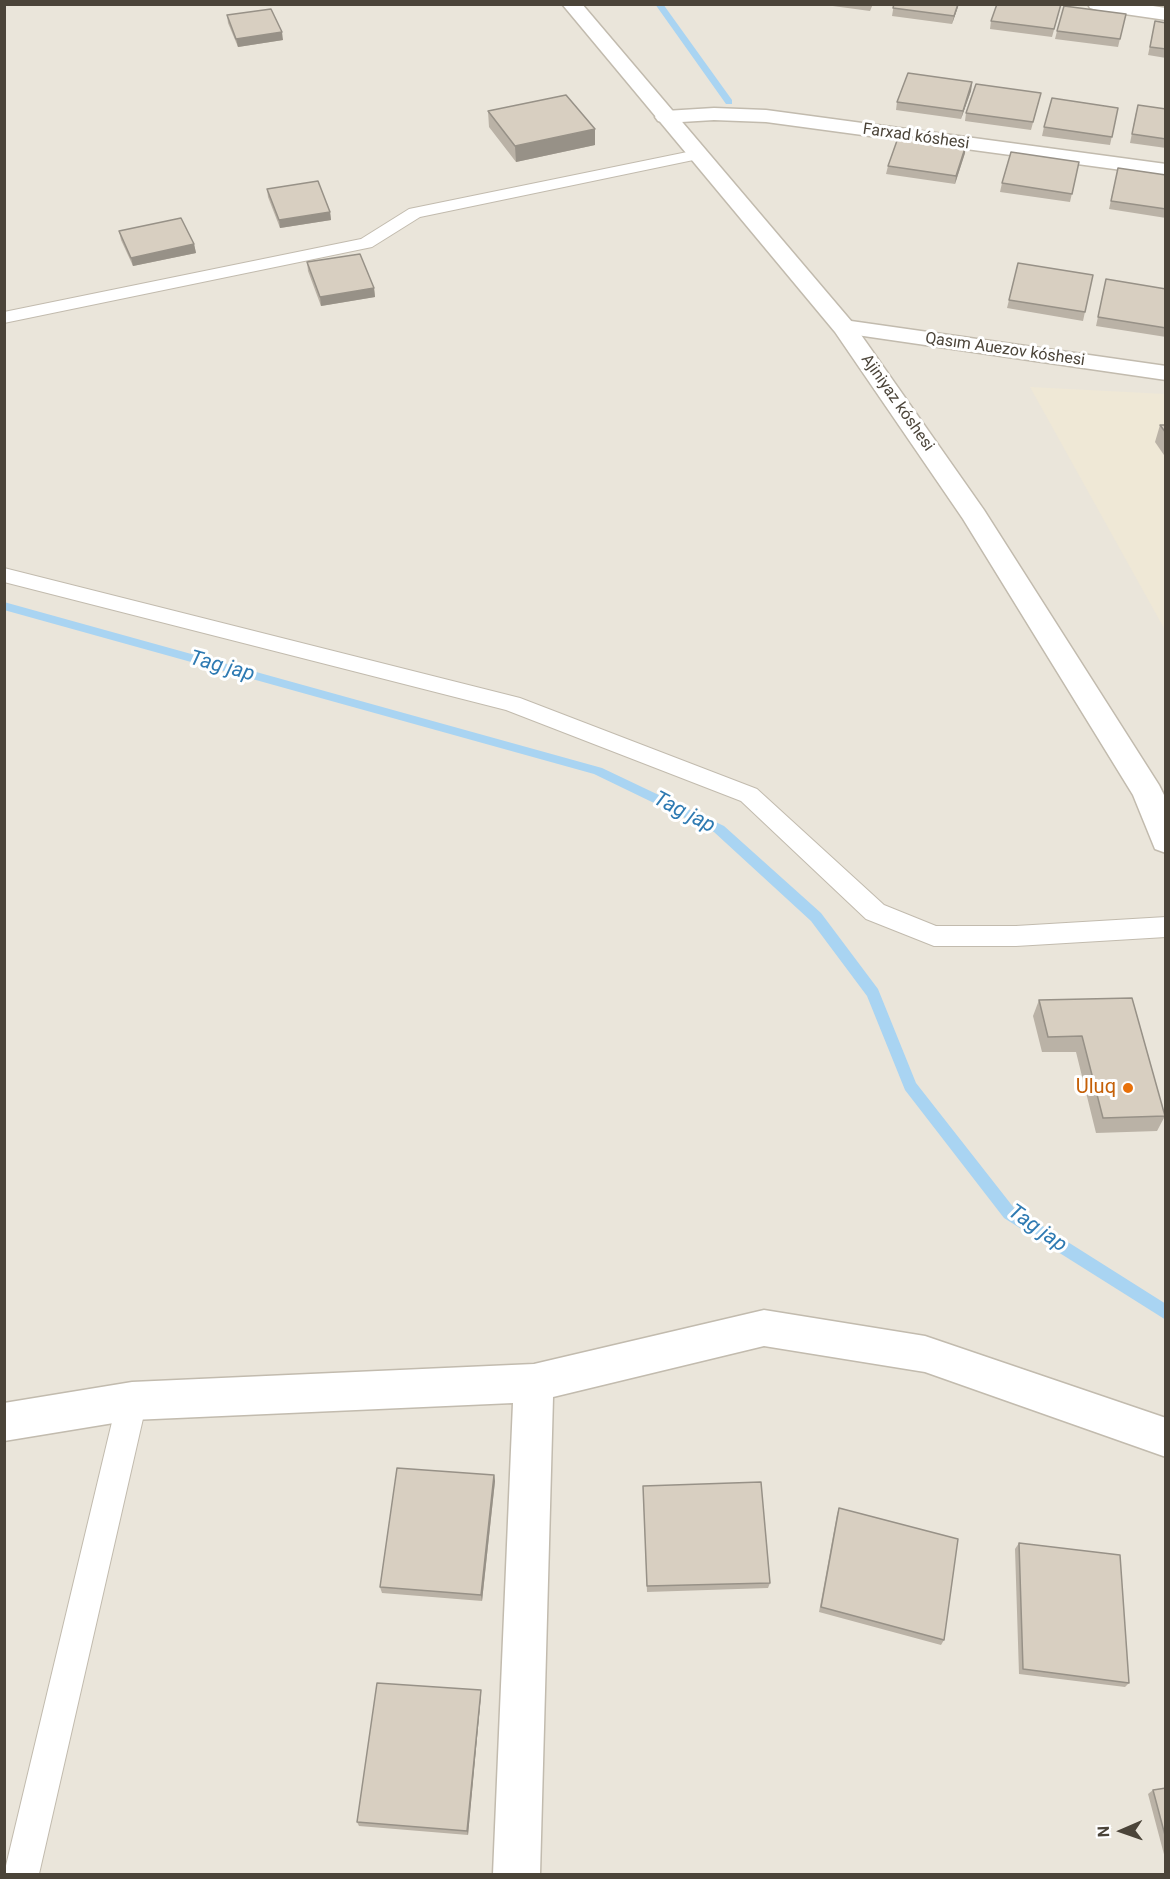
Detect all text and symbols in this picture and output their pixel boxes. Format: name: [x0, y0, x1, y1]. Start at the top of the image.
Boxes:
street label: Farxad kóshesi: [862, 120, 970, 154]
street label: Qasım Auezov kóshesi: [924, 329, 1086, 371]
street label: Ajiniyaz kóshesi: [856, 351, 938, 455]
water label: Tag jap: [187, 646, 257, 688]
water label: Tag jap: [649, 787, 719, 839]
place label: Uluq: [1076, 1076, 1116, 1100]
marker: Uluq: [1121, 1081, 1135, 1095]
water label: Tag jap: [1003, 1200, 1071, 1258]
north arrow: [1092, 1801, 1152, 1861]
text: N: [1094, 1826, 1113, 1838]

